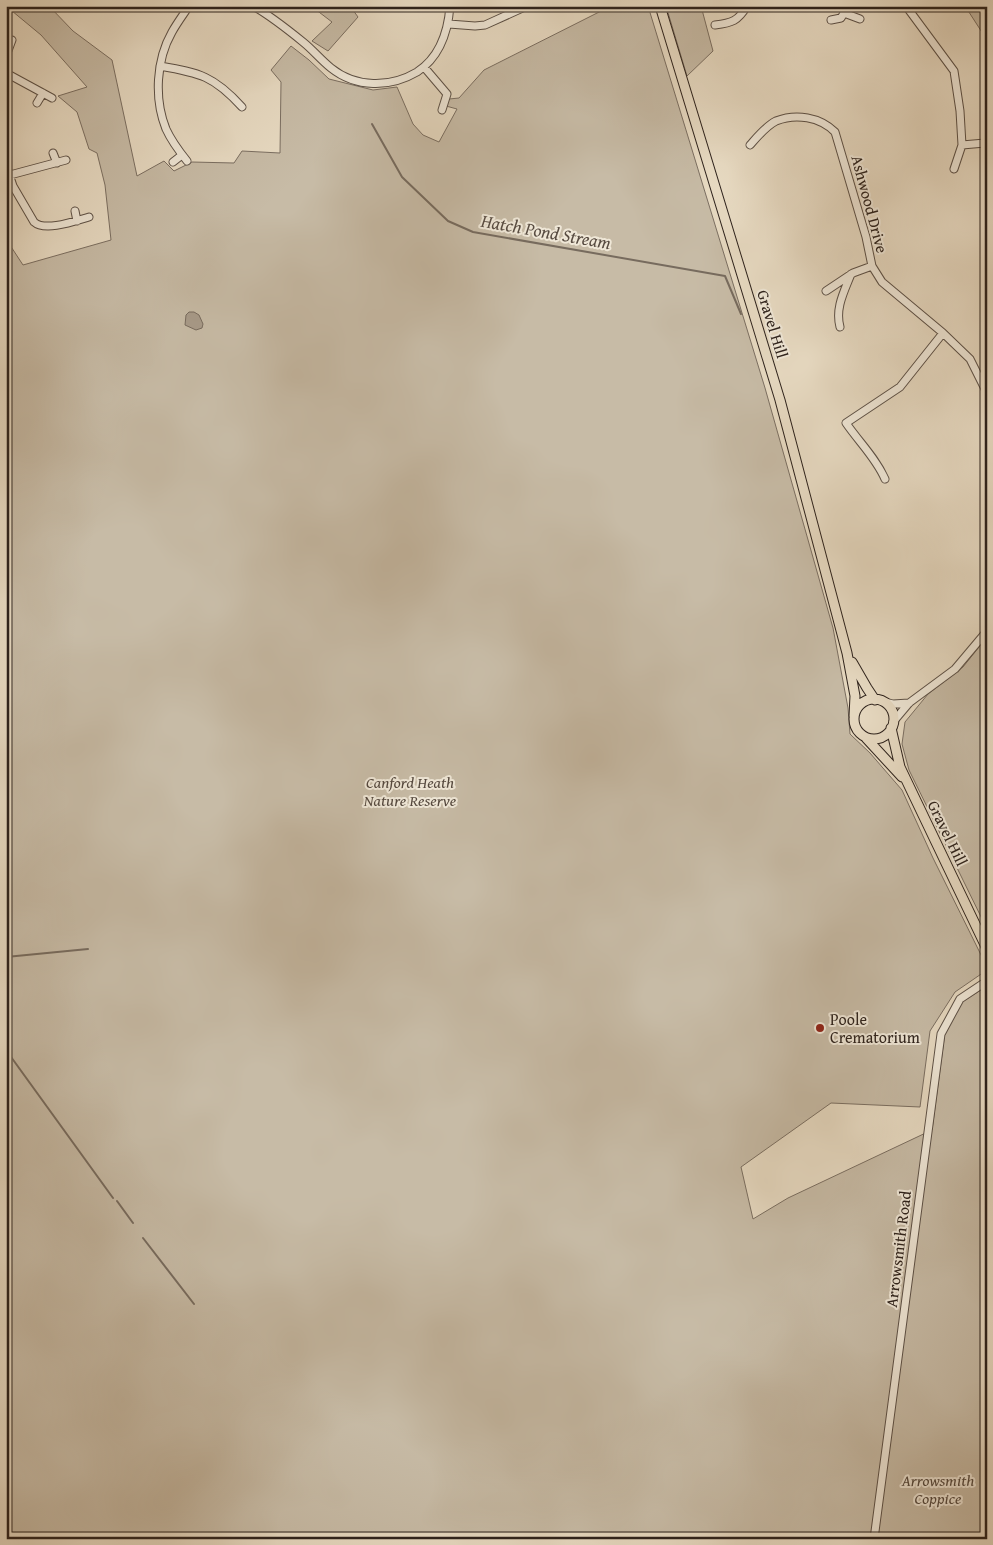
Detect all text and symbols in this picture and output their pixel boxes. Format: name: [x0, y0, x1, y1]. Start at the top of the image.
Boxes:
street label: Ashwood Drive: [845, 152, 895, 256]
water label: Hatch Pond Stream: [478, 207, 613, 256]
street label: Gravel Hill: [751, 287, 795, 362]
park label: Canford Heath Nature Reserve: [363, 770, 457, 812]
street label: Gravel Hill: [922, 796, 974, 870]
place label: Poole Crematorium: [830, 1007, 920, 1049]
marker: Poole Crematorium: [814, 1022, 826, 1034]
street label: Arrowsmith Road: [879, 1189, 917, 1309]
park label: Arrowsmith Coppice: [901, 1468, 974, 1510]

